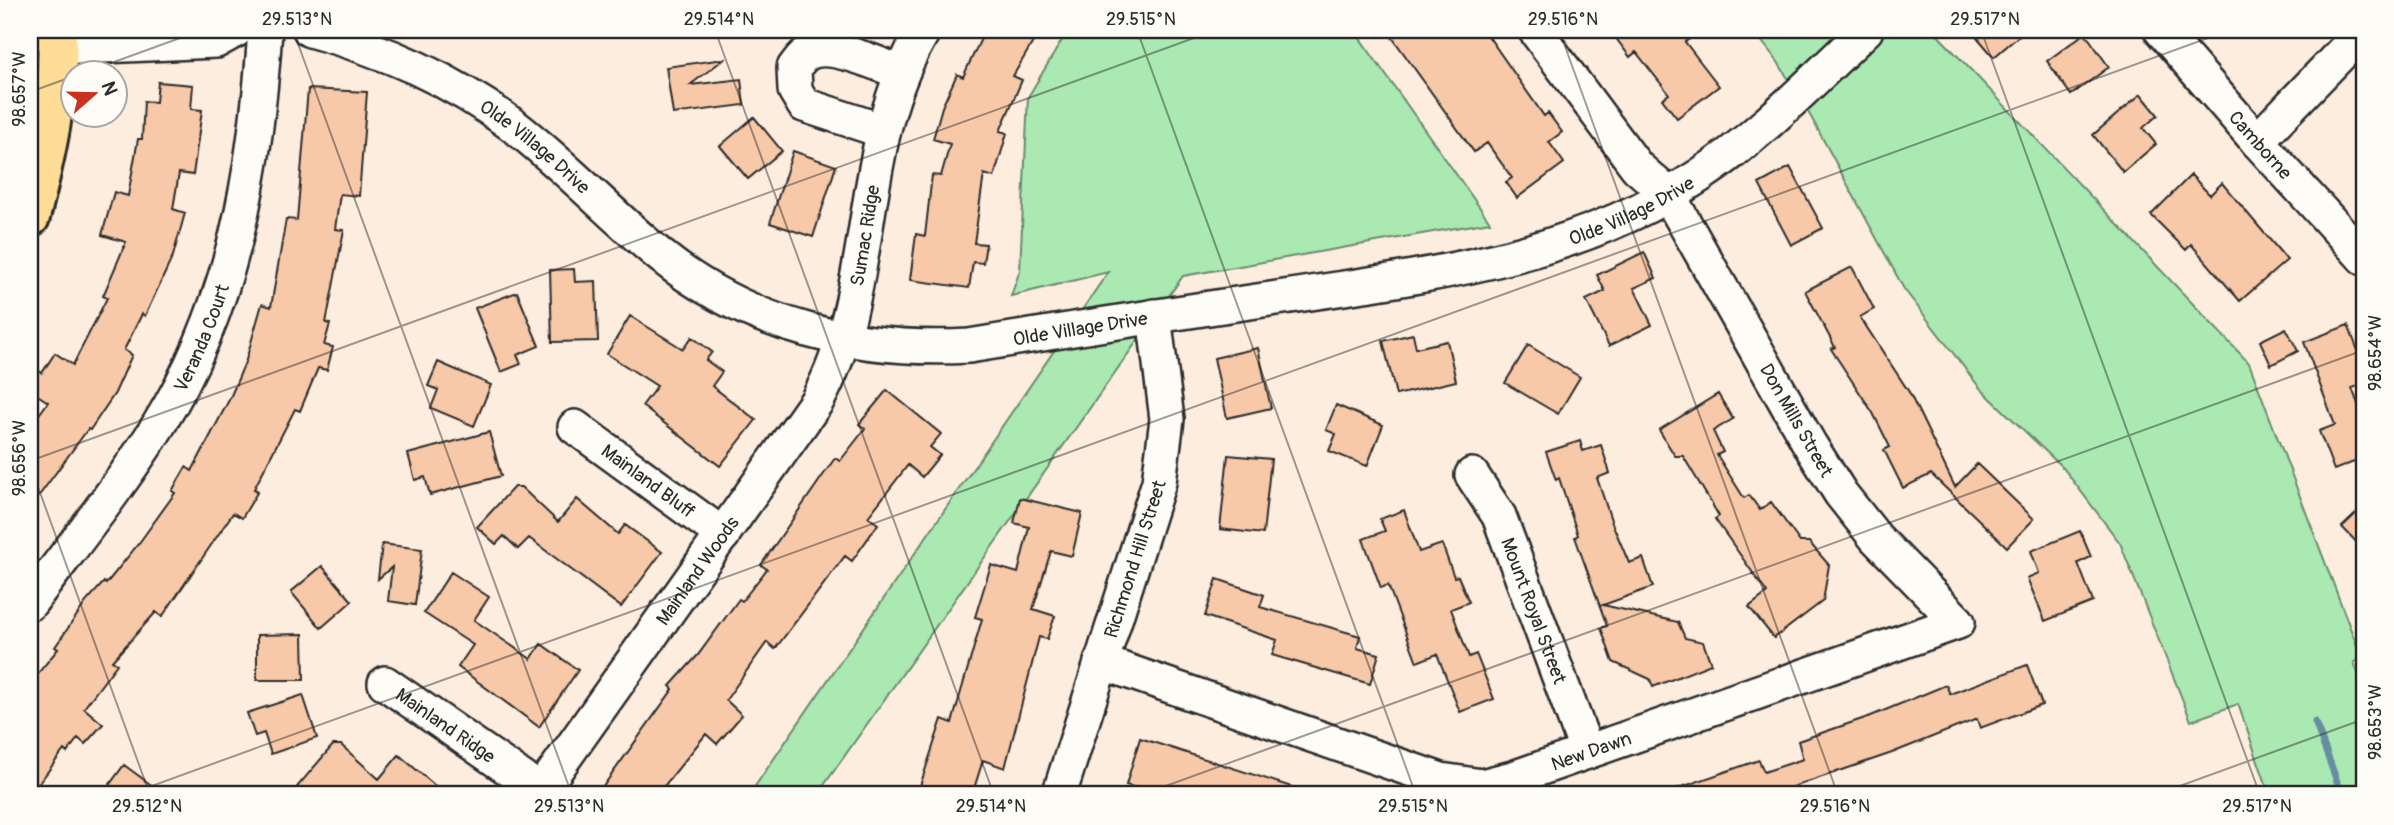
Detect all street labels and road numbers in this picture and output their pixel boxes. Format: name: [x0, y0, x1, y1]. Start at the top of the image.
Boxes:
street label: Olde Village Drive: [475, 95, 595, 200]
street label: Camborne: [2223, 106, 2297, 185]
street label: Olde Village Drive: [1566, 171, 1699, 251]
street label: Sumac Ridge: [845, 183, 886, 288]
street label: Veranda Court: [169, 281, 235, 396]
street label: Olde Village Drive: [1011, 307, 1150, 352]
street label: Don Mills Street: [1754, 359, 1838, 482]
street label: Mainland Bluff: [596, 439, 700, 524]
street label: Richmond Hill Street: [1099, 477, 1172, 641]
street label: Mainland Woods: [651, 512, 745, 630]
street label: Mount Royal Street: [1495, 534, 1572, 688]
street label: Mainland Ridge: [391, 683, 500, 769]
street label: New Dawn: [1548, 726, 1635, 777]

